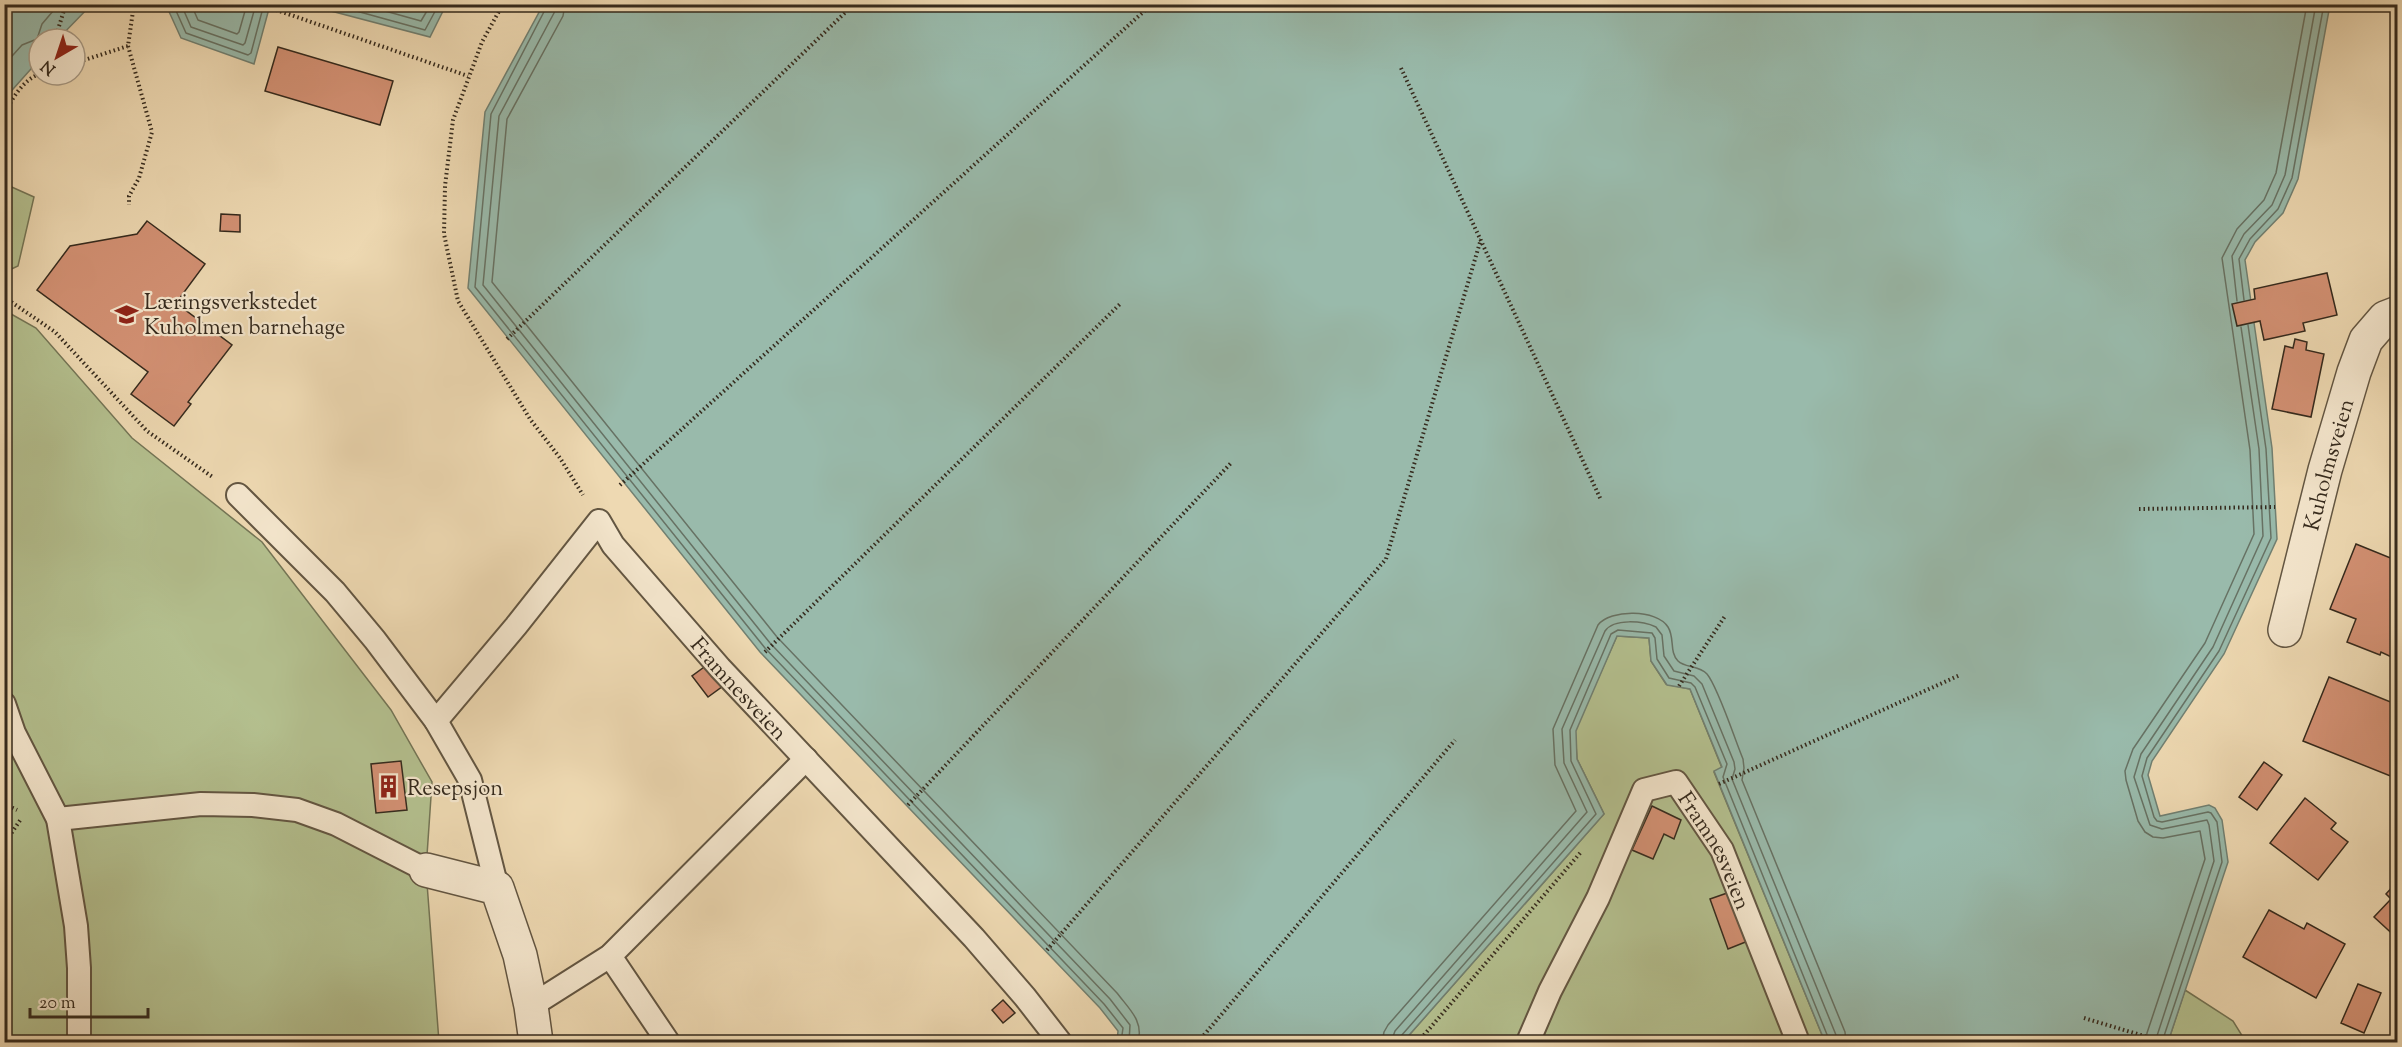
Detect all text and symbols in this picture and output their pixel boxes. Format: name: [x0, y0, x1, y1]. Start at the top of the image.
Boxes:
north arrow: [27, 27, 87, 87]
text: N: [37, 54, 61, 80]
place label: Læringsverkstedet Kuholmen barnehage: [144, 288, 345, 345]
school or university icon: Læringsverkstedet Kuholmen barnehage: [113, 301, 139, 327]
street label: Kuholmsveien: [2297, 395, 2364, 535]
street label: Framnesveien: [681, 631, 794, 749]
building icon: Resepsjon: [376, 774, 402, 800]
place label: Resepsjon: [407, 774, 503, 806]
street label: Framnesveien: [1668, 786, 1757, 915]
scale bar: [30, 981, 148, 1019]
text: 20 m: [39, 991, 76, 1017]

